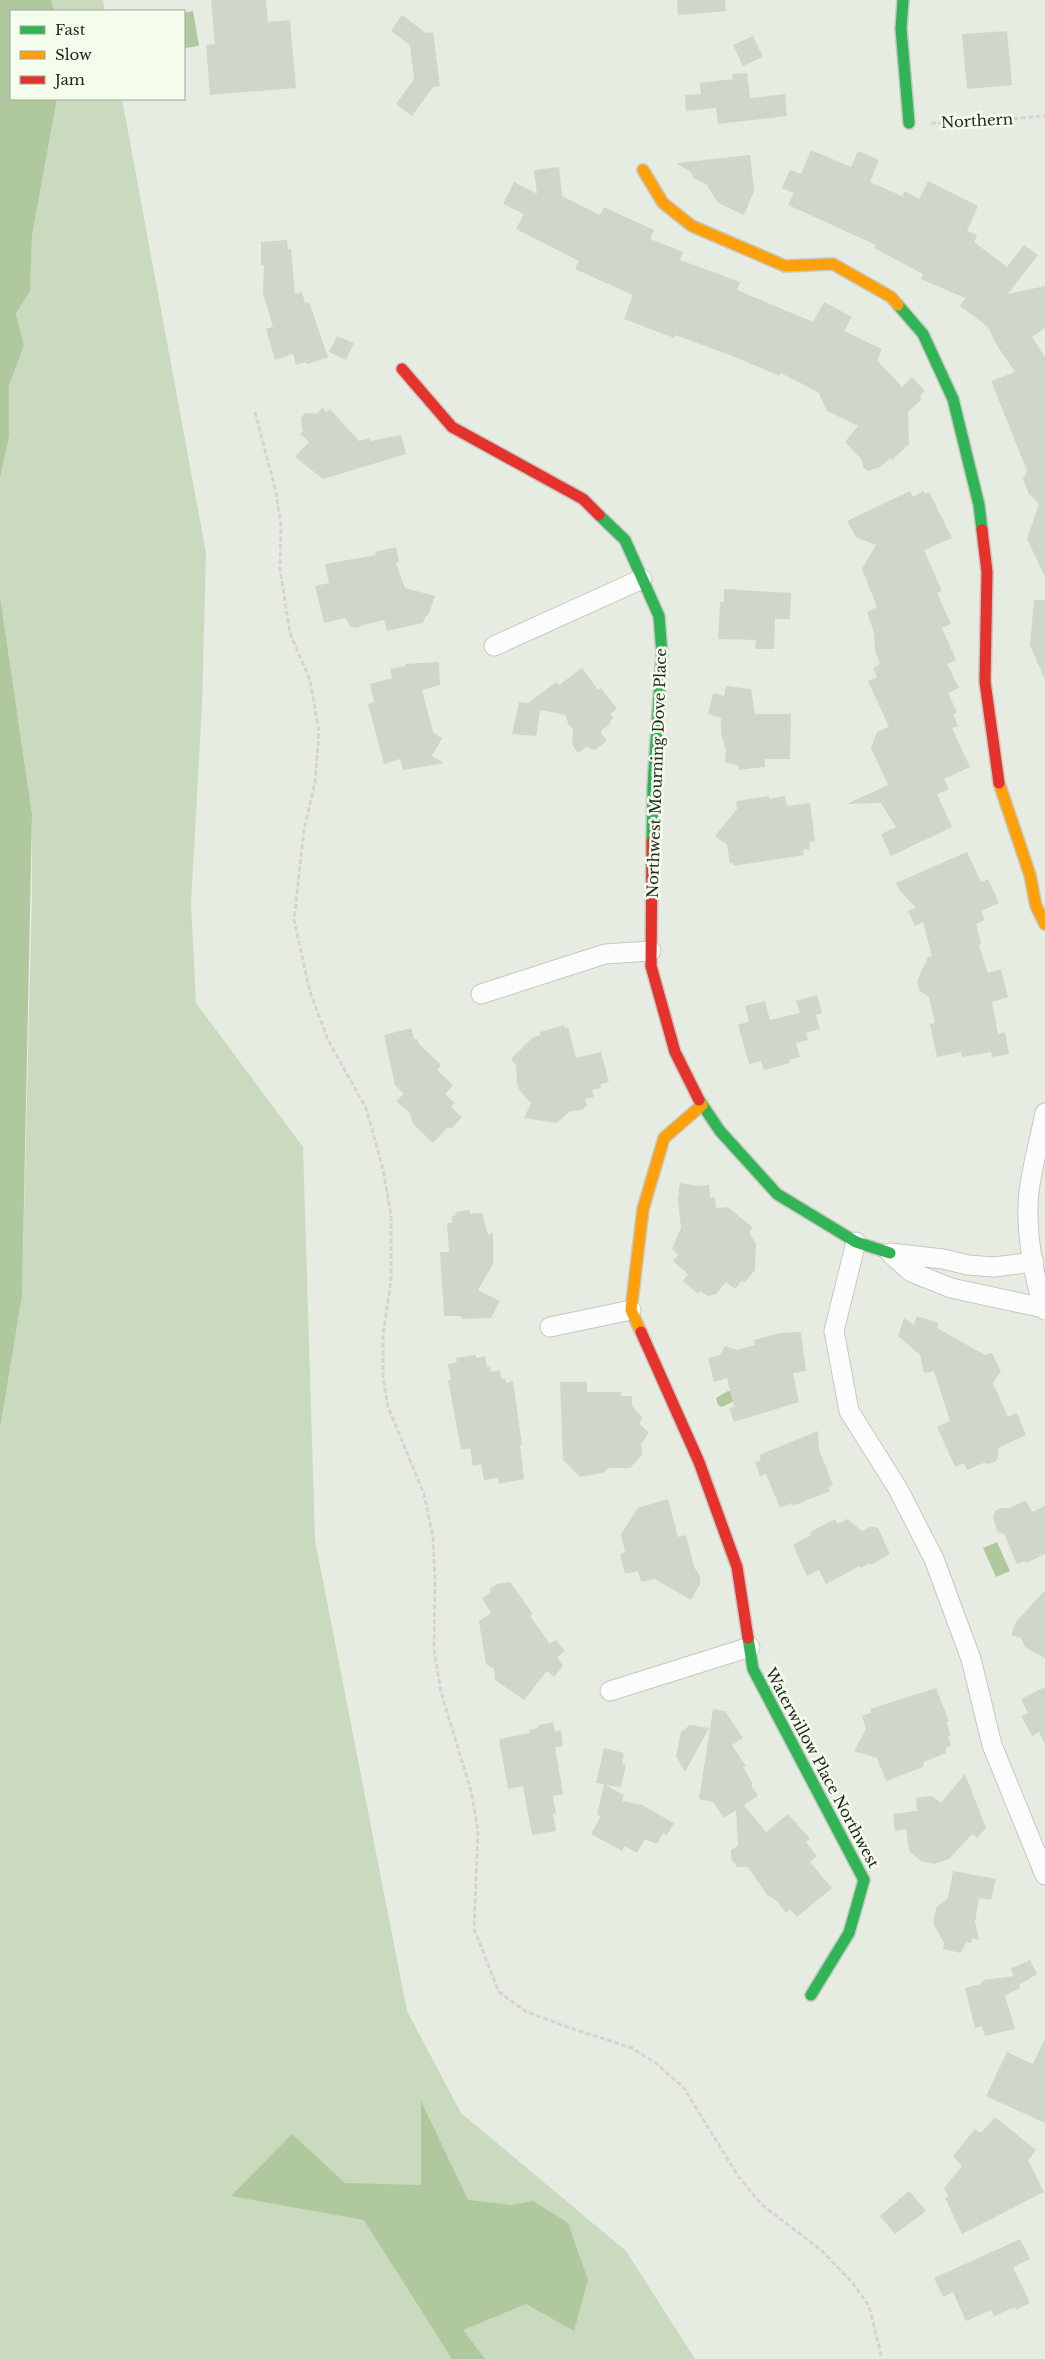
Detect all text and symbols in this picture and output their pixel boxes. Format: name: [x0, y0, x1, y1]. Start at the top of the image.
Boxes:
legend: [10, 10, 185, 100]
text: Fast: [55, 20, 86, 39]
text: Slow: [55, 45, 92, 64]
text: Jam: [53, 70, 85, 89]
street label: Northern: [940, 109, 1013, 132]
street label: Northwest Mourning Dove Place: [643, 648, 670, 898]
street label: Waterwillow Place Northwest: [761, 1664, 883, 1871]

